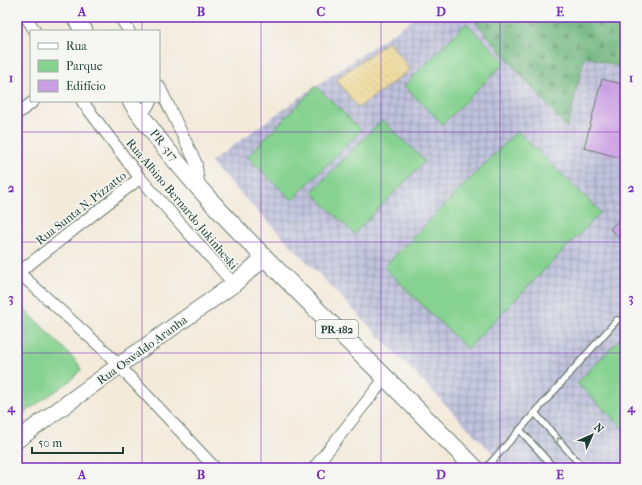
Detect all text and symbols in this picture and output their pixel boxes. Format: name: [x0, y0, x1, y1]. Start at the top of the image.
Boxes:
text: A: [77, 4, 87, 19]
text: B: [197, 4, 206, 19]
text: C: [317, 4, 326, 19]
text: D: [436, 4, 446, 19]
text: E: [556, 4, 564, 19]
legend: [30, 30, 160, 102]
text: Rua: [66, 39, 87, 53]
text: Parque: [66, 59, 103, 73]
text: 1: [9, 70, 14, 85]
text: 1: [629, 70, 634, 85]
text: Edifício: [66, 79, 106, 93]
street label: PR -317: [147, 126, 181, 164]
street label: Rua Albino Bernardo Jukinheski: [123, 136, 241, 272]
street label: Rua Sunta N. Pizzatto: [33, 168, 129, 248]
text: 2: [8, 180, 15, 195]
text: 2: [628, 180, 635, 195]
text: 3: [8, 290, 14, 306]
text: 3: [628, 290, 634, 306]
street label: Rua Oswaldo Aranha: [94, 312, 190, 387]
road number: PR-182: [316, 320, 358, 338]
text: 4: [6, 400, 16, 416]
text: 4: [626, 400, 636, 416]
north arrow: [572, 415, 612, 455]
text: N: [591, 421, 607, 436]
scale bar: [32, 429, 123, 455]
text: 50 m: [38, 436, 62, 450]
one-way arrow: [557, 438, 564, 445]
text: A: [77, 467, 87, 482]
text: B: [197, 467, 206, 482]
text: C: [317, 467, 326, 482]
text: D: [436, 467, 446, 482]
text: E: [556, 467, 564, 482]

